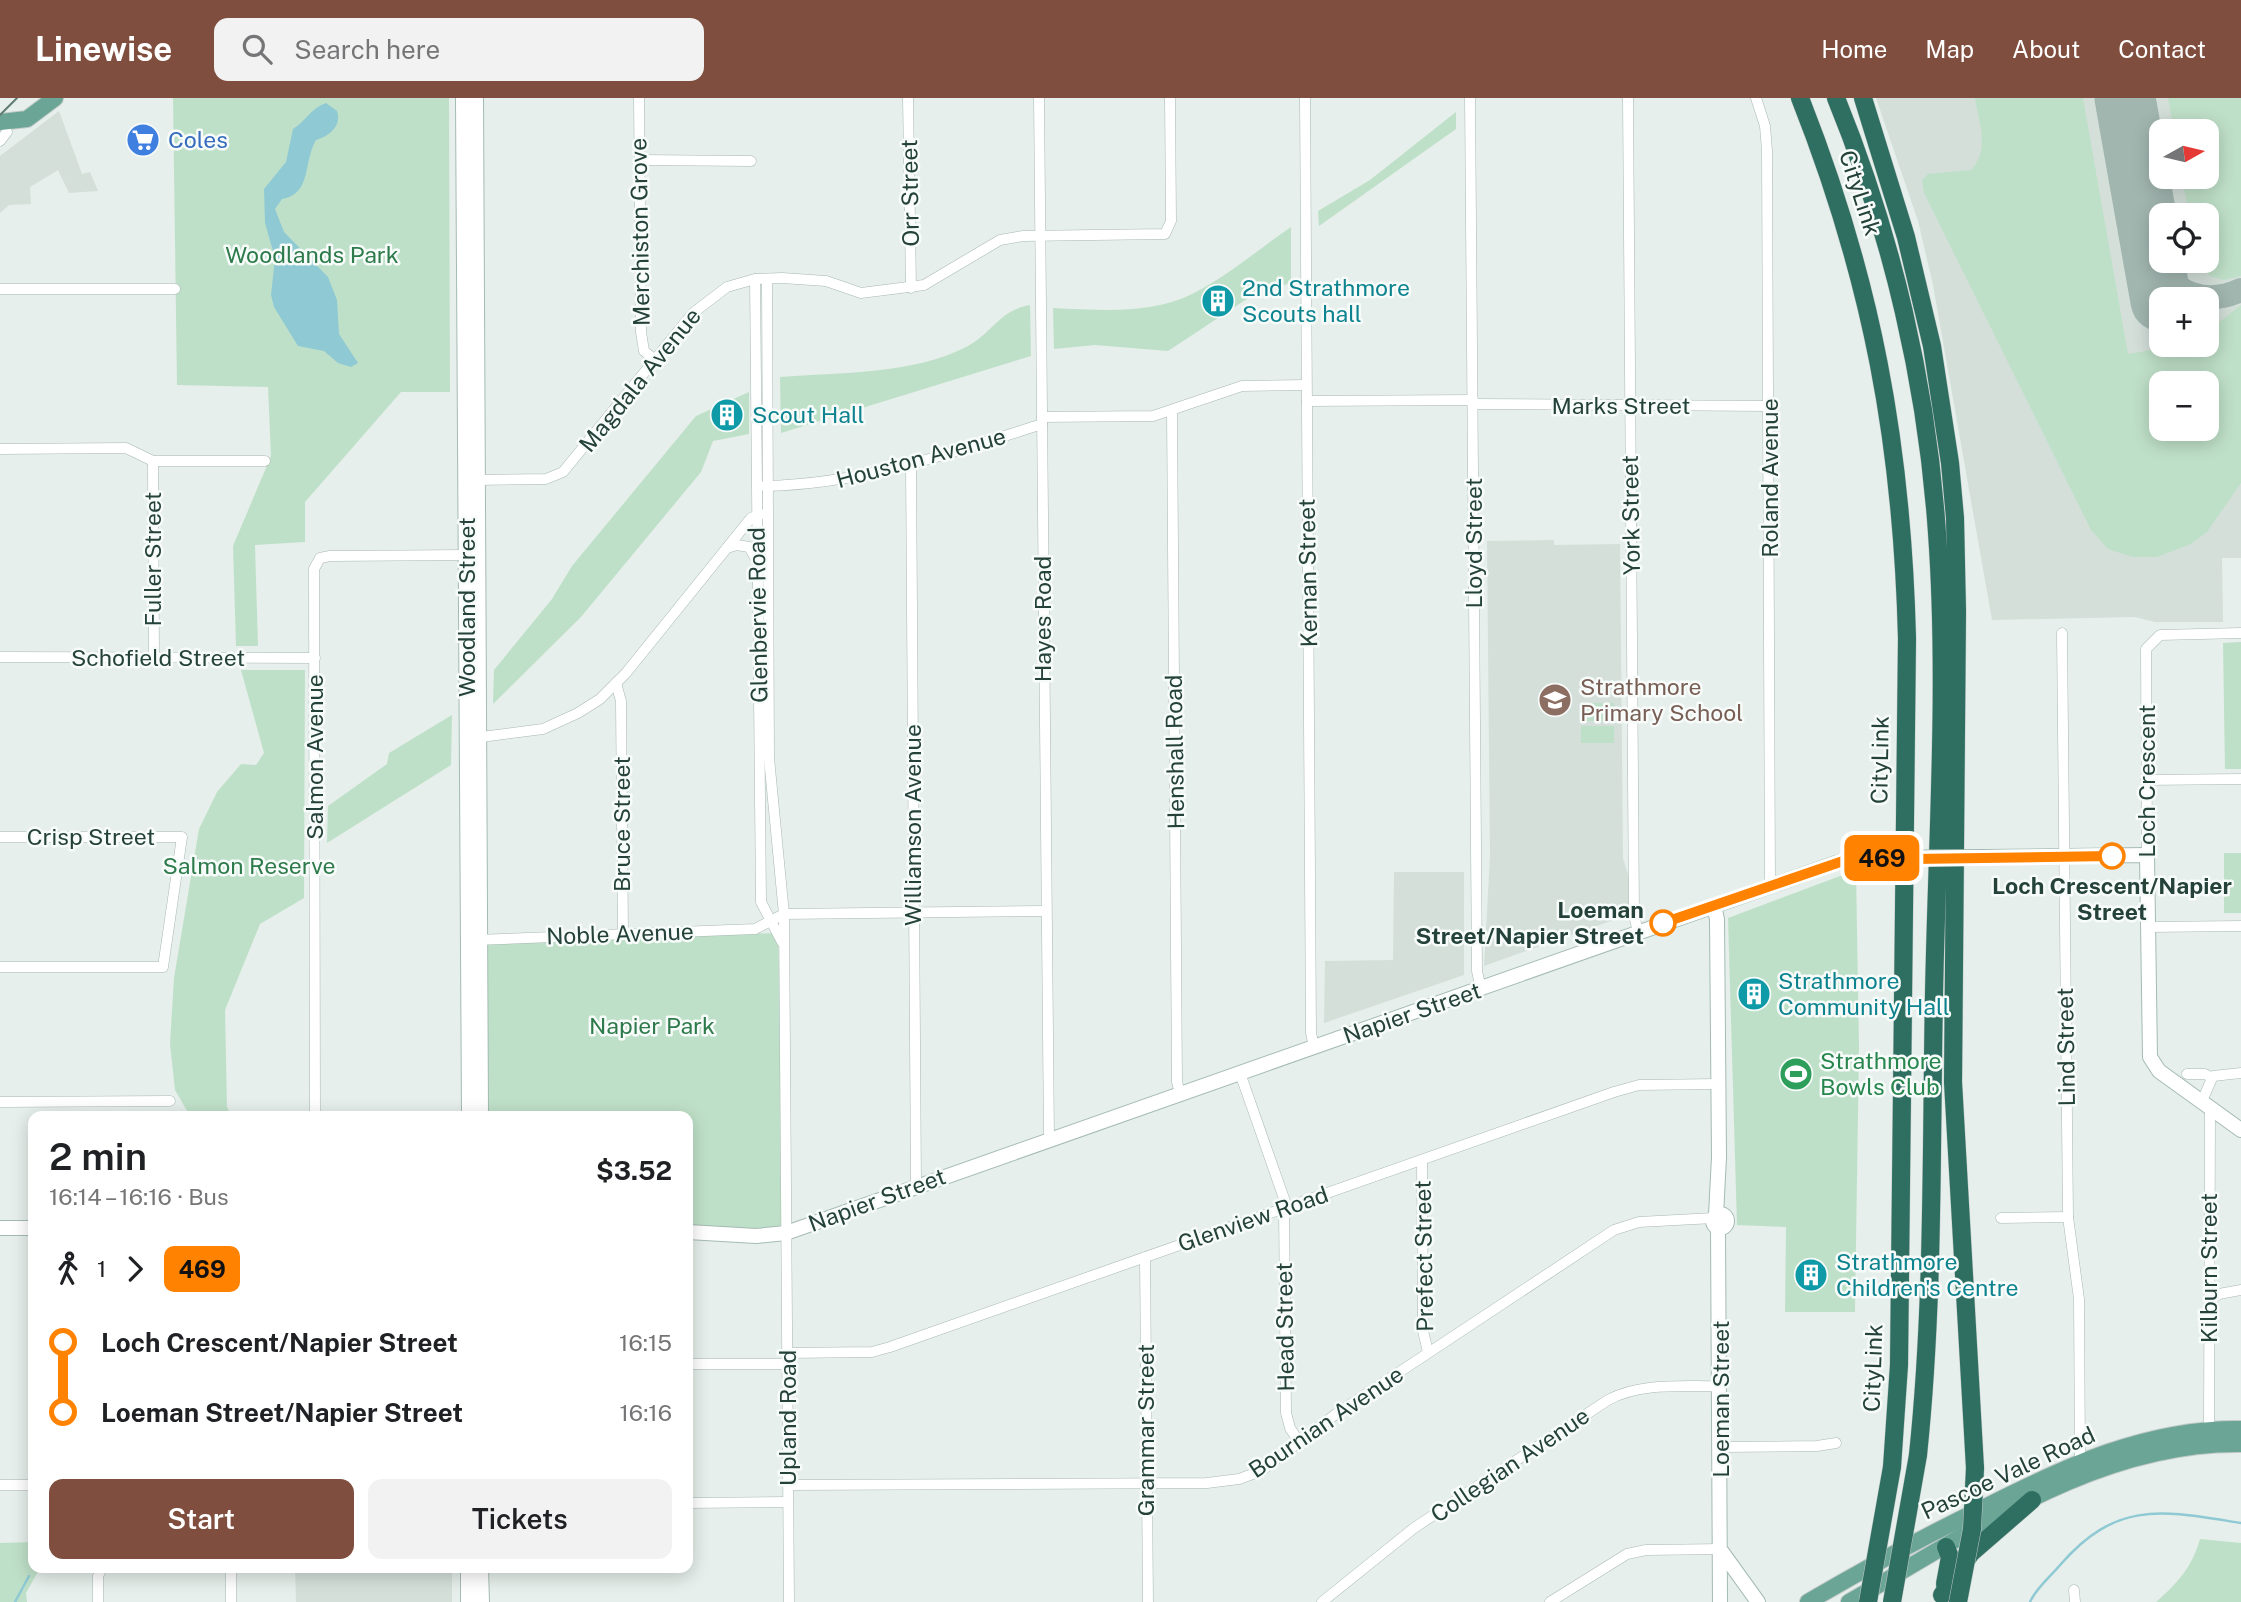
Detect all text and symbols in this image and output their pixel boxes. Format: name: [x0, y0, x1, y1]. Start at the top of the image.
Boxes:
search box: [214, 18, 704, 81]
text: Linewise: [35, 30, 172, 68]
icon: search: [238, 30, 276, 68]
text: Search here: [294, 34, 440, 65]
text: Home: [1821, 35, 1887, 63]
text: Map: [1925, 35, 1974, 63]
text: About: [2012, 35, 2080, 63]
text: Contact: [2118, 35, 2206, 63]
north arrow: [2149, 119, 2219, 189]
map controls: [2149, 119, 2219, 441]
supermarket icon: Coles: [124, 121, 162, 159]
place label: Coles: [168, 126, 228, 153]
street label: Merchiston Grove: [624, 138, 655, 326]
street label: Orr Street: [895, 139, 924, 247]
street label: CityLink: [1834, 147, 1887, 239]
button: locate: [2149, 203, 2219, 273]
park label: Woodlands Park: [225, 241, 399, 268]
place label: 2nd Strathmore Scouts hall: [1242, 274, 1410, 327]
building icon: 2nd Strathmore Scouts hall: [1199, 282, 1237, 320]
button: +: [2149, 287, 2219, 357]
street label: Magdala Avenue: [573, 302, 706, 457]
button: −: [2149, 371, 2219, 441]
street label: Marks Street: [1552, 392, 1690, 419]
building icon: Scout Hall: [708, 396, 746, 434]
street label: Roland Avenue: [1756, 398, 1783, 558]
place label: Scout Hall: [752, 401, 865, 428]
street label: Houston Avenue: [833, 422, 1009, 493]
street label: York Street: [1616, 455, 1645, 575]
street label: Lloyd Street: [1460, 477, 1487, 609]
street label: Fuller Street: [139, 492, 166, 626]
street label: Kernan Street: [1293, 498, 1322, 648]
street label: Woodland Street: [453, 517, 480, 697]
street label: Glenbervie Road: [742, 527, 773, 703]
street label: Hayes Road: [1029, 556, 1056, 682]
street label: Schofield Street: [71, 644, 245, 671]
place label: Strathmore Primary School: [1580, 673, 1743, 726]
street label: Salmon Avenue: [301, 674, 328, 840]
street label: Henshall Road: [1160, 674, 1189, 830]
school or university icon: Strathmore Primary School: [1536, 681, 1574, 719]
street label: Loch Crescent: [2133, 704, 2160, 858]
street label: CityLink: [1865, 716, 1894, 804]
street label: Williamson Avenue: [899, 724, 926, 926]
street label: Bruce Street: [608, 756, 635, 892]
street label: Crisp Street: [27, 823, 155, 850]
line badge: 469: [1842, 835, 1922, 881]
marker: Loch Crescent/Napier Street: [2099, 843, 2125, 869]
text: 469: [1858, 844, 1906, 872]
park label: Salmon Reserve: [162, 852, 336, 879]
place label: Loch Crescent/Napier Street: [1992, 872, 2232, 925]
place label: Loeman Street/Napier Street: [1416, 896, 1644, 949]
marker: Loeman Street/Napier Street: [1650, 910, 1676, 936]
street label: Noble Avenue: [546, 917, 694, 950]
place label: Strathmore Community Hall: [1778, 967, 1950, 1020]
building icon: Strathmore Community Hall: [1735, 975, 1773, 1013]
street label: Napier Street: [1339, 976, 1484, 1049]
street label: Lind Street: [2051, 987, 2080, 1107]
park label: Napier Park: [589, 1012, 715, 1039]
place label: Strathmore Bowls Club: [1820, 1047, 1942, 1100]
sports icon: Strathmore Bowls Club: [1777, 1055, 1815, 1093]
text: 2 min: [49, 1134, 147, 1179]
text: $3.52: [596, 1155, 672, 1186]
street label: Napier Street: [804, 1162, 949, 1237]
street label: Glenview Road: [1174, 1180, 1332, 1257]
street label: Prefect Street: [1409, 1180, 1438, 1332]
text: 16:14 – 16:16 · Bus: [49, 1183, 229, 1210]
street label: Kilburn Street: [2195, 1193, 2222, 1343]
place label: Strathmore Children's Centre: [1836, 1248, 2019, 1301]
icon: walk: [49, 1250, 87, 1288]
icon: forward: [116, 1250, 154, 1288]
text: 1: [97, 1255, 106, 1282]
text: 469: [178, 1255, 226, 1283]
building icon: Strathmore Children's Centre: [1792, 1256, 1830, 1294]
street label: Head Street: [1270, 1262, 1299, 1392]
street label: Loeman Street: [1707, 1320, 1734, 1478]
street label: CityLink: [1857, 1323, 1888, 1412]
text: Loch Crescent/Napier Street: [101, 1327, 458, 1358]
text: 16:15: [619, 1329, 672, 1356]
street label: Grammar Street: [1132, 1344, 1159, 1516]
street label: Upland Road: [774, 1350, 801, 1486]
street label: Bournian Avenue: [1243, 1360, 1408, 1483]
text: Loeman Street/Napier Street: [101, 1397, 463, 1428]
text: 16:16: [619, 1399, 672, 1426]
street label: Collegian Avenue: [1425, 1402, 1594, 1528]
street label: Pascoe Vale Road: [1917, 1420, 2099, 1525]
button: Start: [49, 1479, 354, 1559]
button: Tickets: [368, 1479, 672, 1559]

